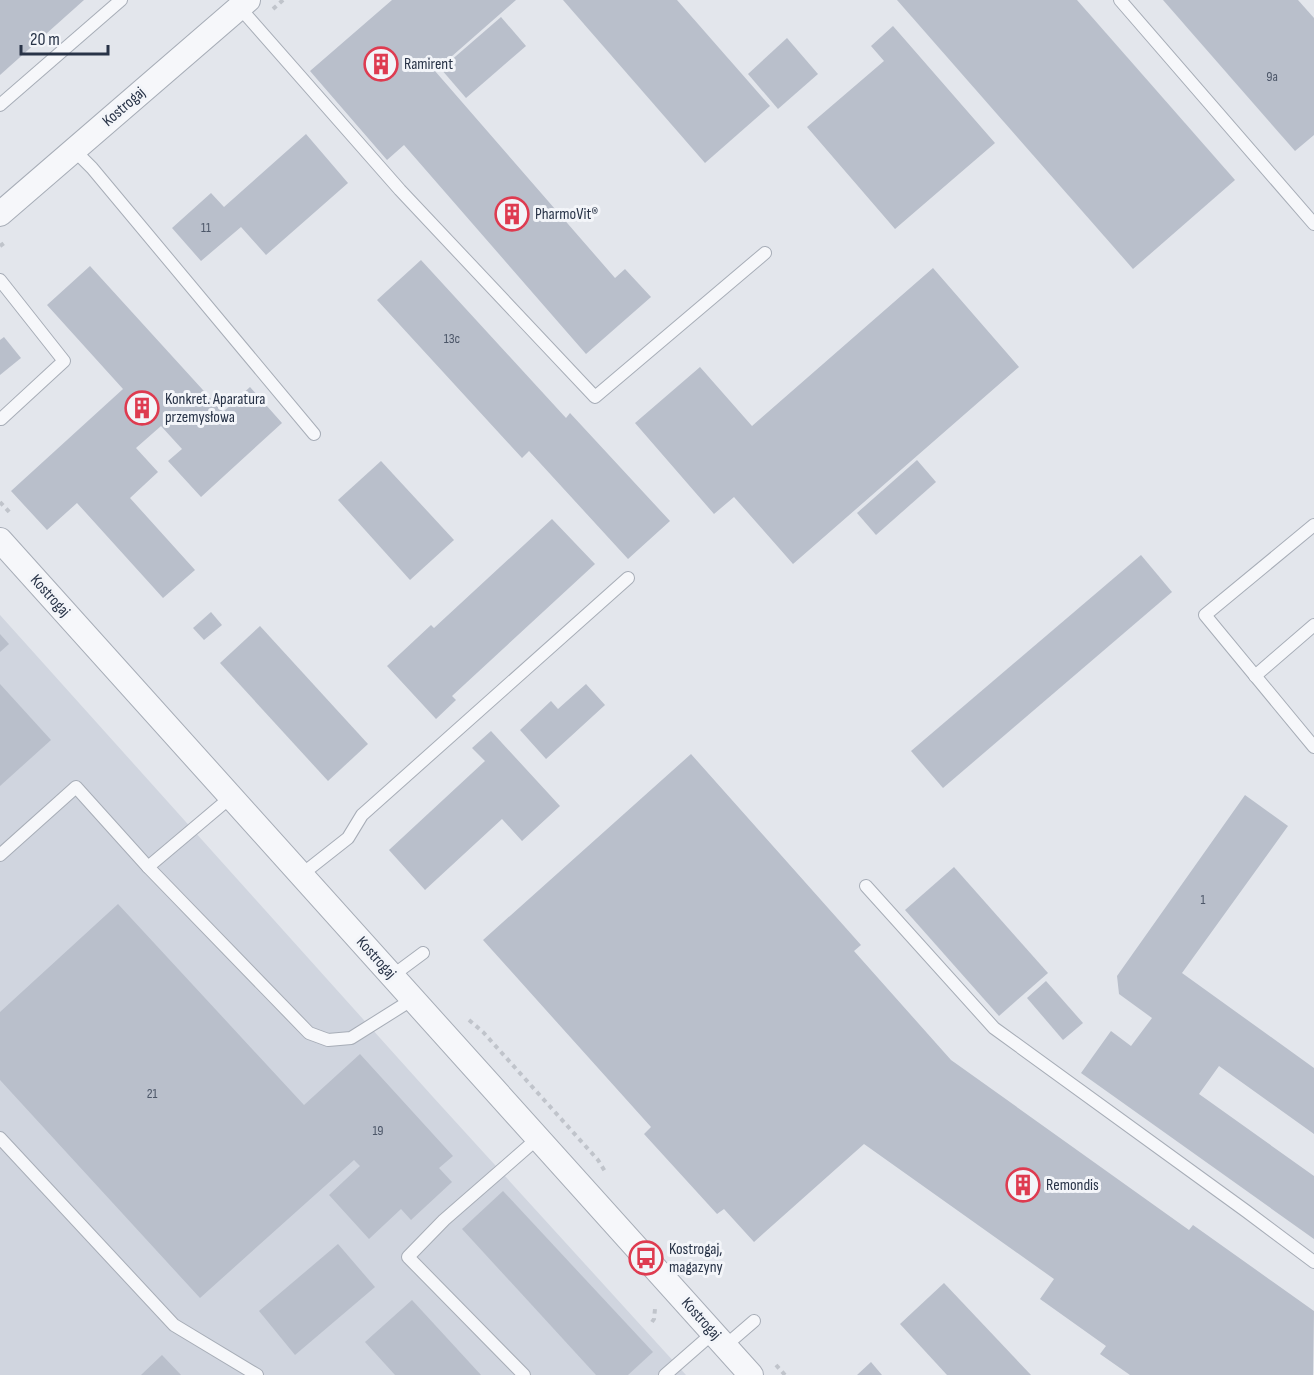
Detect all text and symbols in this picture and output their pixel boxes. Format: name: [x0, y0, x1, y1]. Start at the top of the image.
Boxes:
scale bar: [21, 18, 108, 56]
text: 20 m: [30, 29, 60, 50]
building icon: Ramirent: [363, 46, 399, 82]
place label: Ramirent: [404, 55, 453, 74]
house number: 9a: [1266, 68, 1278, 85]
street label: Kostrogaj: [99, 83, 149, 131]
building icon: PharmoVit®: [494, 196, 530, 232]
place label: PharmoVit®: [535, 205, 598, 224]
house number: 11: [201, 219, 211, 236]
house number: 13c: [444, 330, 460, 347]
building icon: Konkret. Aparatura przemysłowa: [124, 390, 160, 426]
place label: Konkret. Aparatura przemysłowa: [165, 390, 265, 427]
street label: Kostrogaj: [26, 571, 74, 621]
house number: 1: [1201, 891, 1206, 908]
street label: Kostrogaj: [352, 933, 400, 983]
house number: 21: [147, 1085, 157, 1102]
house number: 19: [372, 1122, 384, 1139]
building icon: Remondis: [1005, 1167, 1041, 1203]
place label: Remondis: [1046, 1176, 1099, 1195]
bus stop icon: Kostrogaj, magazyny: [628, 1240, 664, 1276]
place label: Kostrogaj, magazyny: [669, 1240, 723, 1277]
street label: Kostrogaj: [677, 1294, 725, 1344]

